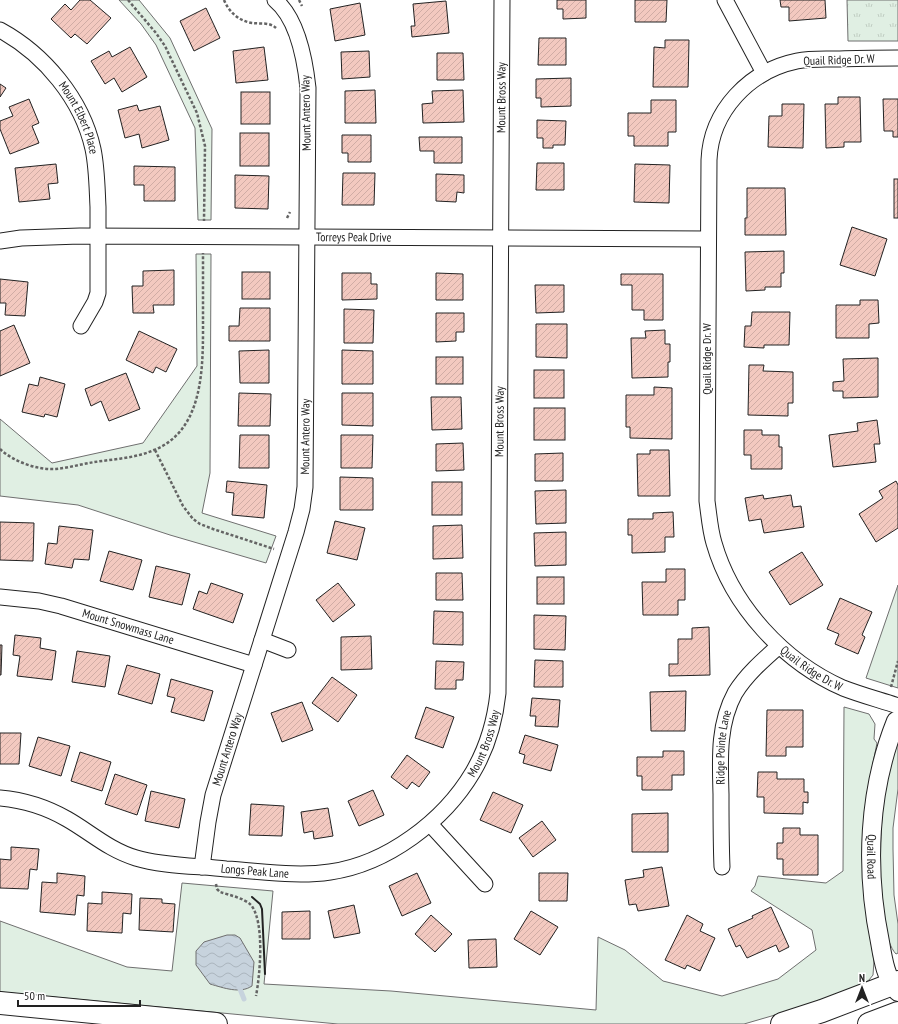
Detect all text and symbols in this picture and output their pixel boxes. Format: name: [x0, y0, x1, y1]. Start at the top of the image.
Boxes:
street label: Quail Ridge Dr. W: [803, 51, 875, 68]
street label: Mount Bross Way: [493, 62, 509, 133]
street label: Mount Antero Way: [297, 75, 314, 151]
street label: Mount Elbert Place: [56, 78, 102, 155]
street label: Torreys Peak Drive: [316, 229, 392, 244]
street label: Quail Ridge Dr. W: [699, 323, 714, 395]
street label: Mount Bross Way: [491, 386, 507, 457]
street label: Mount Antero Way: [297, 398, 313, 475]
street label: Mount Snowmass Lane: [81, 605, 176, 647]
street label: Quail Ridge Dr. W: [778, 642, 845, 694]
street label: Mount Bross Way: [464, 708, 502, 780]
street label: Ridge Pointe Lane: [712, 708, 734, 785]
street label: Mount Antero Way: [208, 710, 246, 787]
street label: Quail Road: [864, 834, 880, 880]
street label: Longs Peak Lane: [220, 861, 289, 881]
north arrow: [842, 968, 882, 1008]
text: N: [859, 971, 865, 985]
scale bar: [18, 982, 140, 1008]
text: 50 m: [24, 988, 45, 1003]

